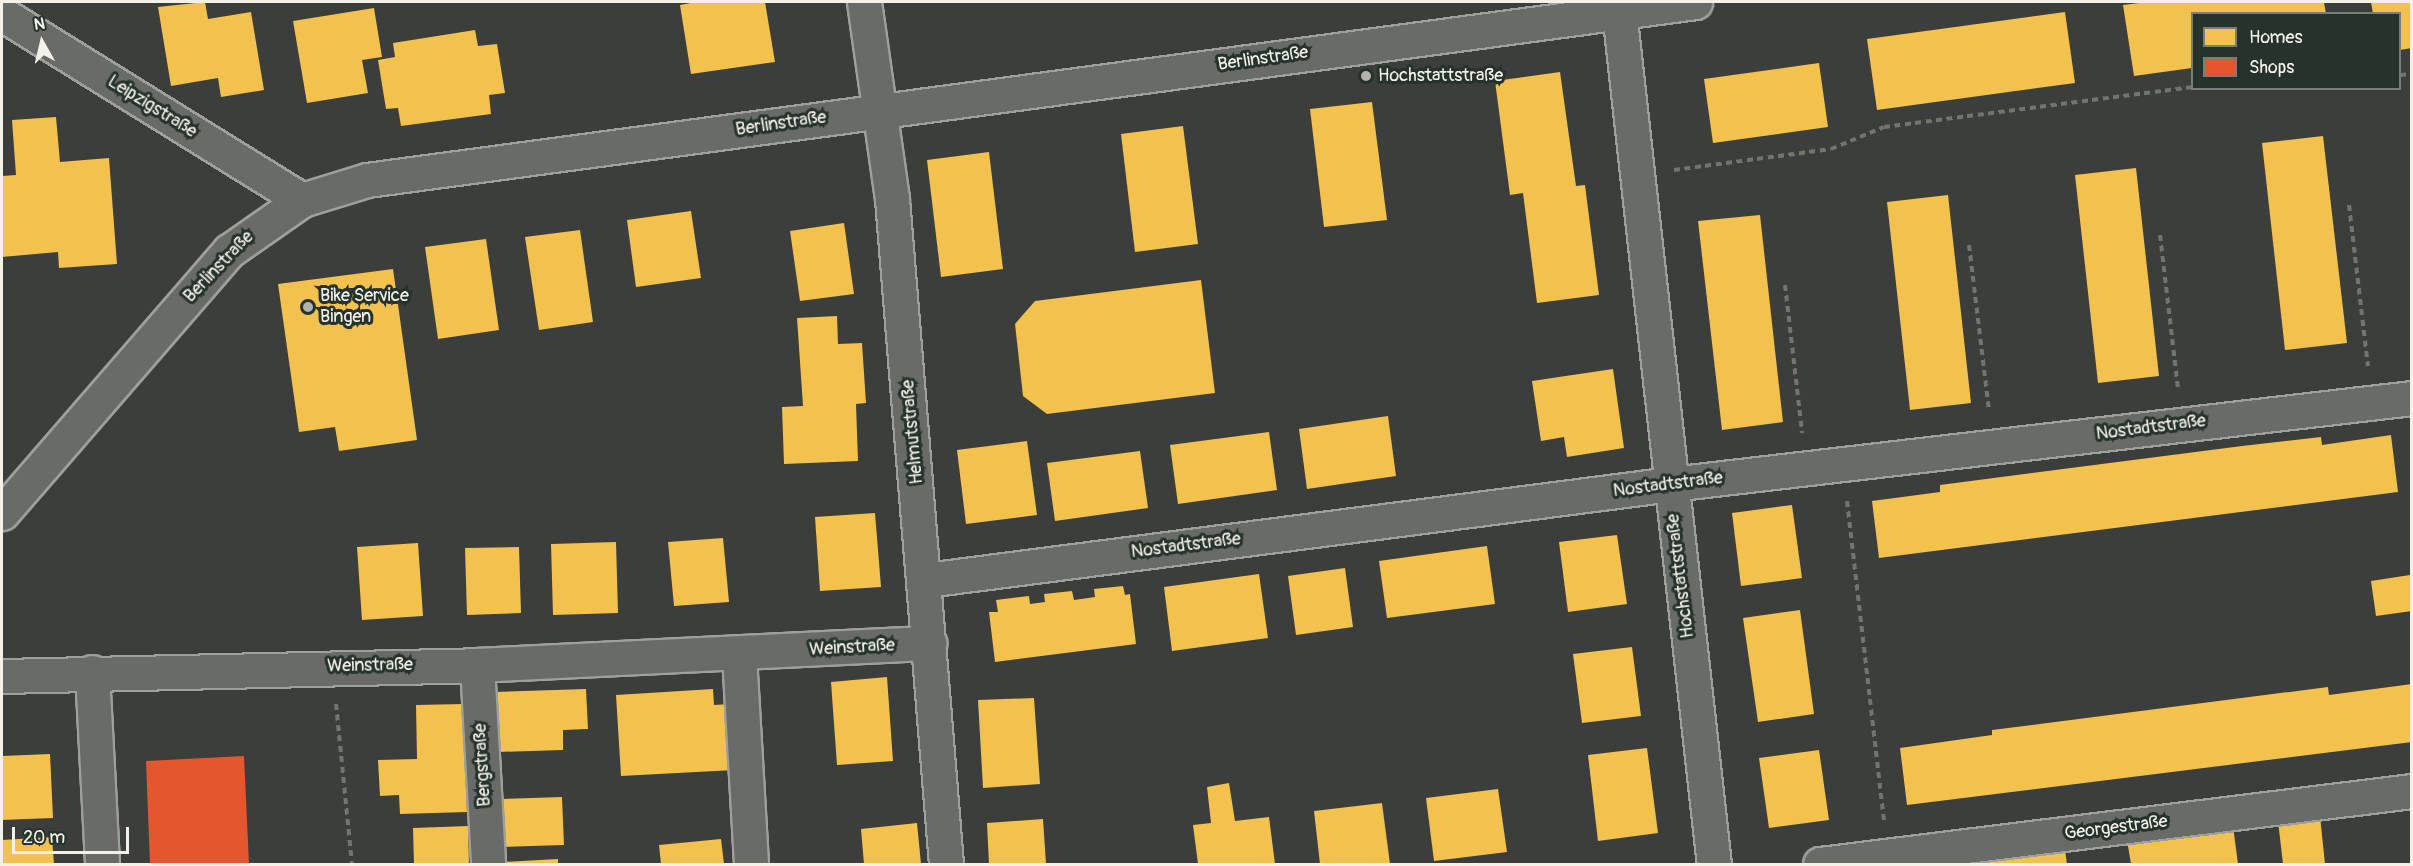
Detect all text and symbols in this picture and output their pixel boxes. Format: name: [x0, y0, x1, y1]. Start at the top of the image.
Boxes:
north arrow: [12, 12, 72, 72]
legend: [2191, 12, 2401, 90]
text: N: [33, 14, 46, 35]
text: Homes: [2249, 26, 2302, 49]
street label: Berlinstraße: [1216, 42, 1310, 76]
text: Shops: [2249, 56, 2294, 79]
place label: Hochstattstraße: [1378, 65, 1503, 87]
marker: Hochstattstraße: [1359, 69, 1373, 83]
street label: Leipzigstraße: [103, 71, 201, 143]
street label: Berlinstraße: [734, 107, 828, 141]
street label: Berlinstraße: [179, 227, 259, 307]
place label: Bike Service Bingen: [320, 286, 409, 328]
marker: Bike Service Bingen: [301, 300, 315, 314]
street label: Helmutstraße: [898, 379, 928, 485]
street label: Nostadtstraße: [2095, 411, 2207, 445]
street label: Nostadtstraße: [1612, 468, 1724, 502]
street label: Hochstattstraße: [1663, 513, 1699, 639]
street label: Nostadtstraße: [1130, 529, 1242, 563]
street label: Weinstraße: [809, 635, 895, 661]
street label: Weinstraße: [327, 654, 413, 678]
street label: Bergstraße: [470, 723, 496, 807]
street label: Georgestraße: [2063, 811, 2169, 845]
scale bar: [15, 815, 132, 853]
text: 20 m: [23, 826, 65, 849]

